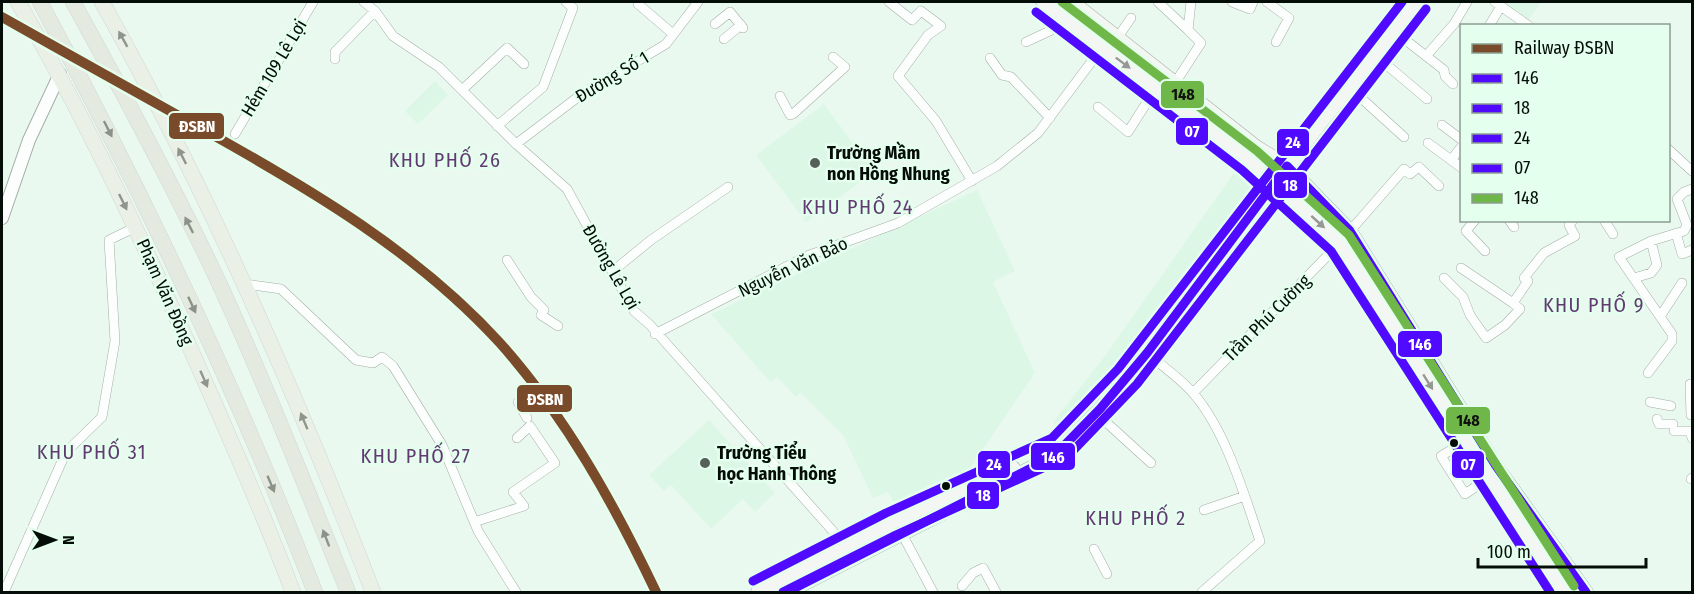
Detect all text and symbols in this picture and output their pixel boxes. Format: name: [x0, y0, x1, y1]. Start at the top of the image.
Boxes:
street label: Hẻm 109 Lê Lợi: [236, 15, 312, 121]
legend: [1460, 24, 1670, 222]
one-way arrow: [118, 30, 128, 47]
text: Railway ĐSBN: [1514, 37, 1614, 59]
street label: Đường Số 1: [571, 46, 653, 108]
one-way arrow: [1114, 57, 1130, 69]
text: 146: [1514, 67, 1539, 89]
line badge: 148: [1160, 80, 1205, 109]
text: 148: [1171, 85, 1195, 104]
text: 18: [1514, 97, 1530, 119]
line badge: ĐSBN: [168, 112, 225, 140]
text: ĐSBN: [179, 117, 215, 136]
line badge: 07: [1175, 117, 1209, 146]
one-way arrow: [103, 121, 112, 138]
text: 07: [1184, 122, 1200, 141]
text: 24: [1514, 127, 1531, 149]
line badge: 24: [1276, 128, 1310, 157]
text: 24: [1284, 133, 1301, 152]
place label: Trường Mầm non Hồng Nhung: [827, 141, 950, 185]
district label: KHU PHỐ 26: [389, 146, 501, 172]
one-way arrow: [177, 147, 187, 164]
marker: Trường Mầm non Hồng Nhung: [808, 156, 822, 170]
text: 07: [1514, 157, 1530, 179]
line badge: 18: [1273, 171, 1308, 199]
text: 18: [1282, 176, 1298, 195]
text: 148: [1514, 187, 1539, 209]
one-way arrow: [119, 193, 128, 210]
district label: KHU PHỐ 24: [802, 193, 914, 219]
one-way arrow: [1310, 215, 1325, 229]
one-way arrow: [184, 216, 194, 233]
street label: Đường Lê Lợi: [578, 220, 644, 314]
street label: Nguyễn Văn Bảo: [735, 232, 851, 302]
street label: Phạm Văn Đồng: [132, 235, 199, 349]
street label: Trần Phú Cường: [1219, 269, 1316, 366]
district label: KHU PHỐ 9: [1543, 291, 1645, 317]
one-way arrow: [188, 297, 197, 314]
line badge: 146: [1397, 330, 1443, 358]
text: 146: [1408, 335, 1432, 354]
one-way arrow: [199, 371, 209, 389]
one-way arrow: [1423, 373, 1434, 390]
line badge: ĐSBN: [516, 384, 573, 413]
text: ĐSBN: [527, 390, 563, 409]
line badge: 148: [1445, 406, 1491, 435]
one-way arrow: [299, 411, 309, 429]
text: 148: [1456, 411, 1480, 430]
unlabelled marker: [1448, 437, 1460, 449]
district label: KHU PHỐ 31: [37, 438, 147, 464]
place label: Trường Tiểu học Hanh Thông: [717, 440, 836, 485]
district label: KHU PHỐ 27: [361, 442, 471, 468]
line badge: 146: [1030, 442, 1076, 471]
text: 146: [1041, 448, 1065, 467]
line badge: 24: [977, 450, 1011, 479]
line badge: 07: [1451, 450, 1485, 479]
text: 24: [985, 455, 1002, 474]
text: 07: [1460, 455, 1476, 474]
marker: Trường Tiểu học Hanh Thông: [698, 456, 712, 470]
one-way arrow: [266, 475, 276, 493]
unlabelled marker: [940, 480, 952, 492]
line badge: 18: [966, 481, 1000, 510]
text: 18: [975, 486, 991, 505]
district label: KHU PHỐ 2: [1085, 504, 1187, 530]
north arrow: [24, 510, 84, 570]
one-way arrow: [321, 529, 331, 547]
scale bar: [1478, 531, 1646, 569]
text: N: [59, 535, 78, 545]
text: 100 m: [1487, 541, 1531, 563]

